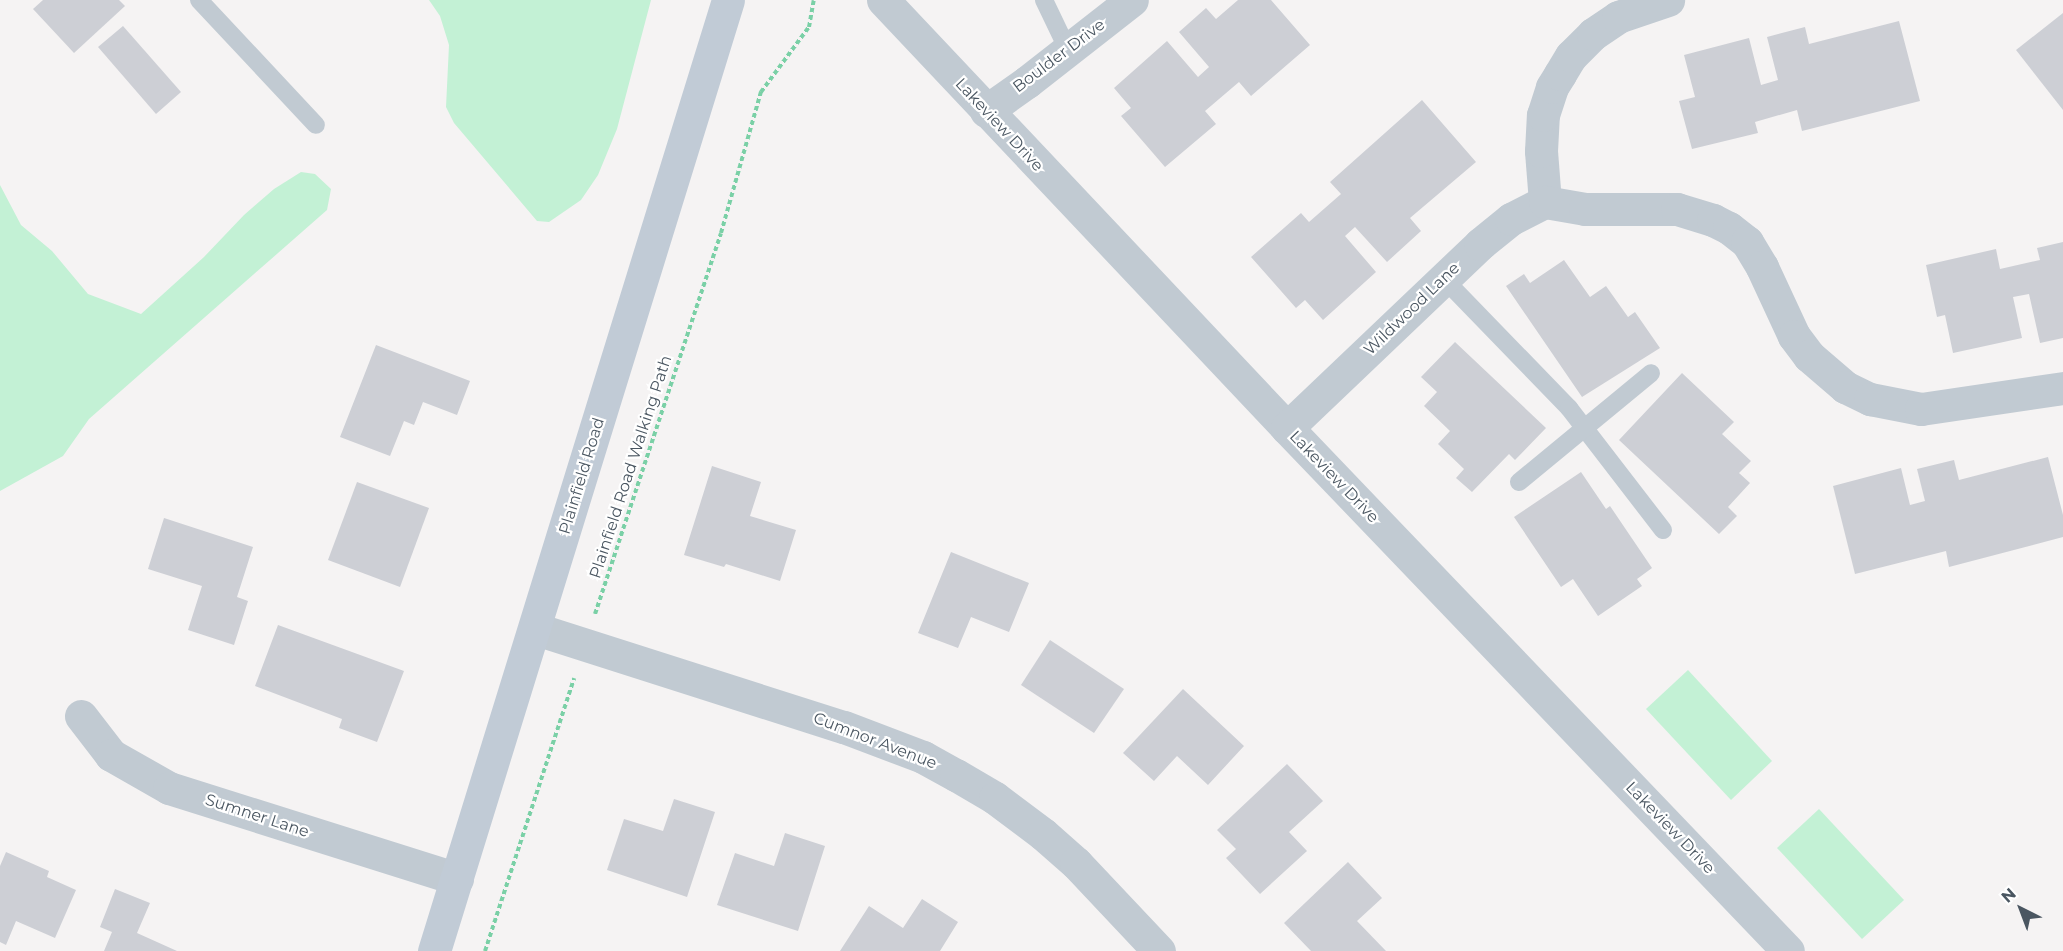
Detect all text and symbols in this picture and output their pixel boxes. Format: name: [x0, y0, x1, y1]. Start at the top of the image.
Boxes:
street label: Boulder Drive: [1009, 15, 1109, 97]
street label: Lakeview Drive: [951, 74, 1047, 176]
street label: Wildwood Lane: [1360, 259, 1464, 359]
street label: Plainfield Road Walking Path: [586, 353, 676, 581]
street label: Plainfield Road: [555, 415, 609, 537]
street label: Lakeview Drive: [1285, 427, 1383, 527]
street label: Cumnor Avenue: [811, 709, 939, 773]
street label: Lakeview Drive: [1621, 778, 1719, 878]
street label: Sumner Lane: [203, 790, 311, 842]
north arrow: [1991, 879, 2051, 939]
text: N: [1997, 884, 2020, 907]

